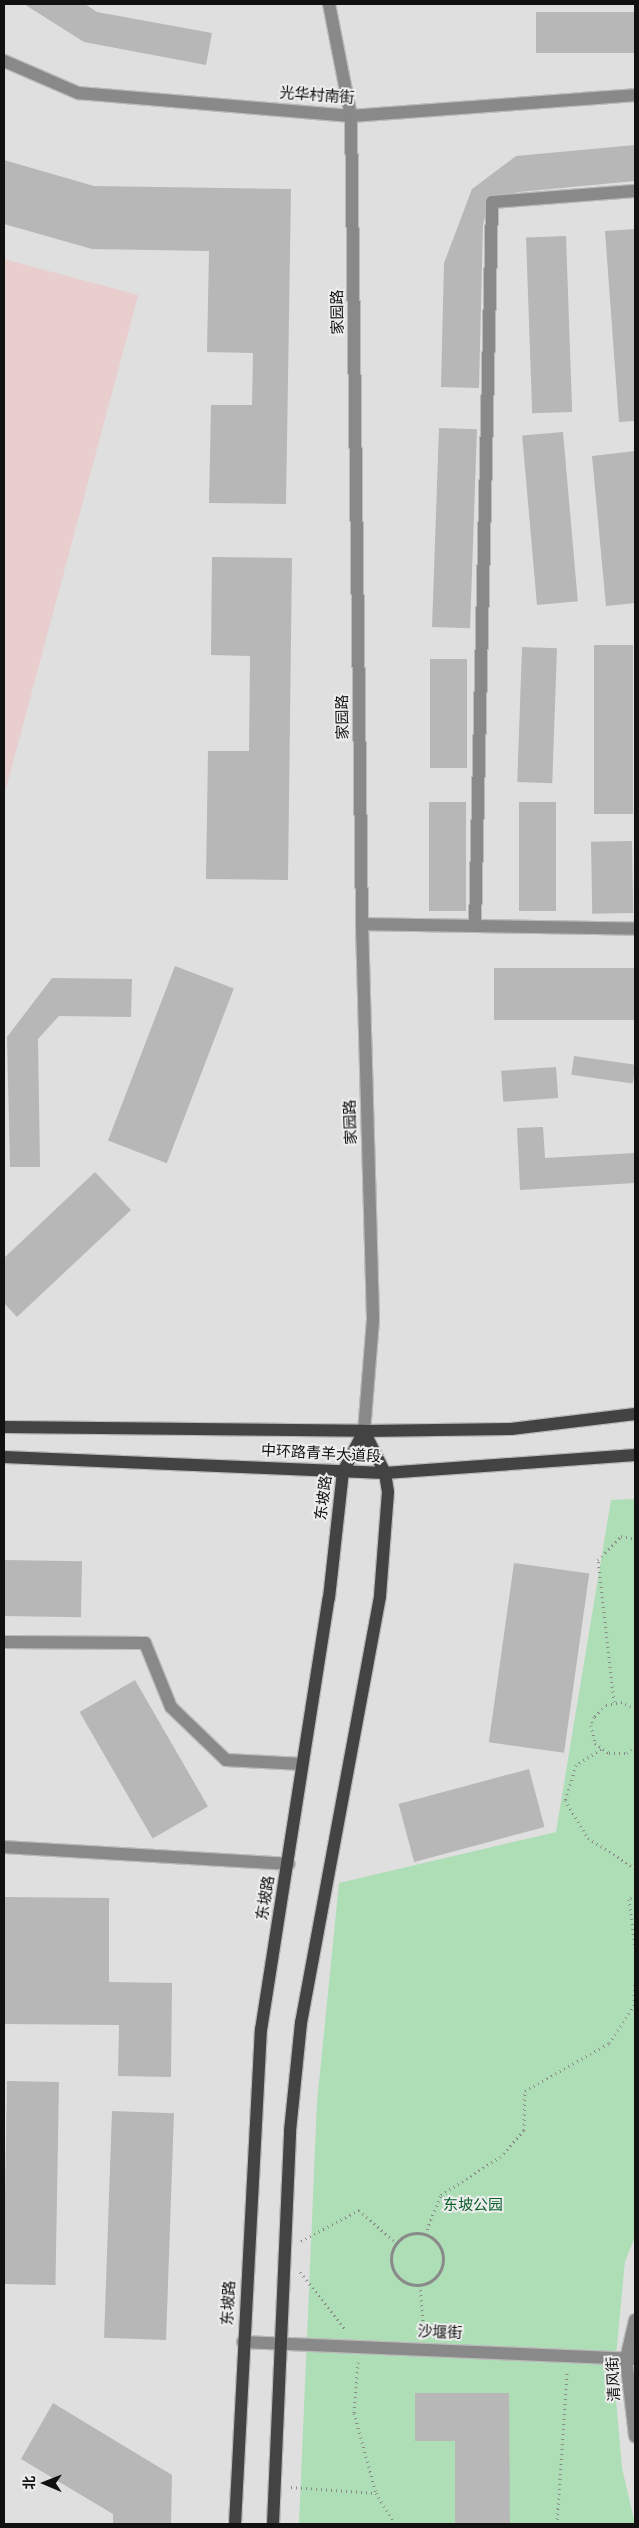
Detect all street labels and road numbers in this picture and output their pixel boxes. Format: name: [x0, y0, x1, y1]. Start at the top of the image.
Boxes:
street label: 光华村南街: [279, 84, 355, 108]
street label: 家园路: [329, 289, 347, 335]
street label: 家园路: [334, 694, 352, 740]
street label: 家园路: [341, 1099, 361, 1145]
street label: 中环路青羊大道段: [261, 1442, 381, 1466]
street label: 东坡路: [312, 1475, 336, 1521]
street label: 东坡路: [254, 1874, 278, 1922]
street label: 东坡路: [219, 2280, 239, 2326]
street label: 沙堰街: [417, 2323, 463, 2343]
street label: 清风街: [604, 2356, 624, 2402]

